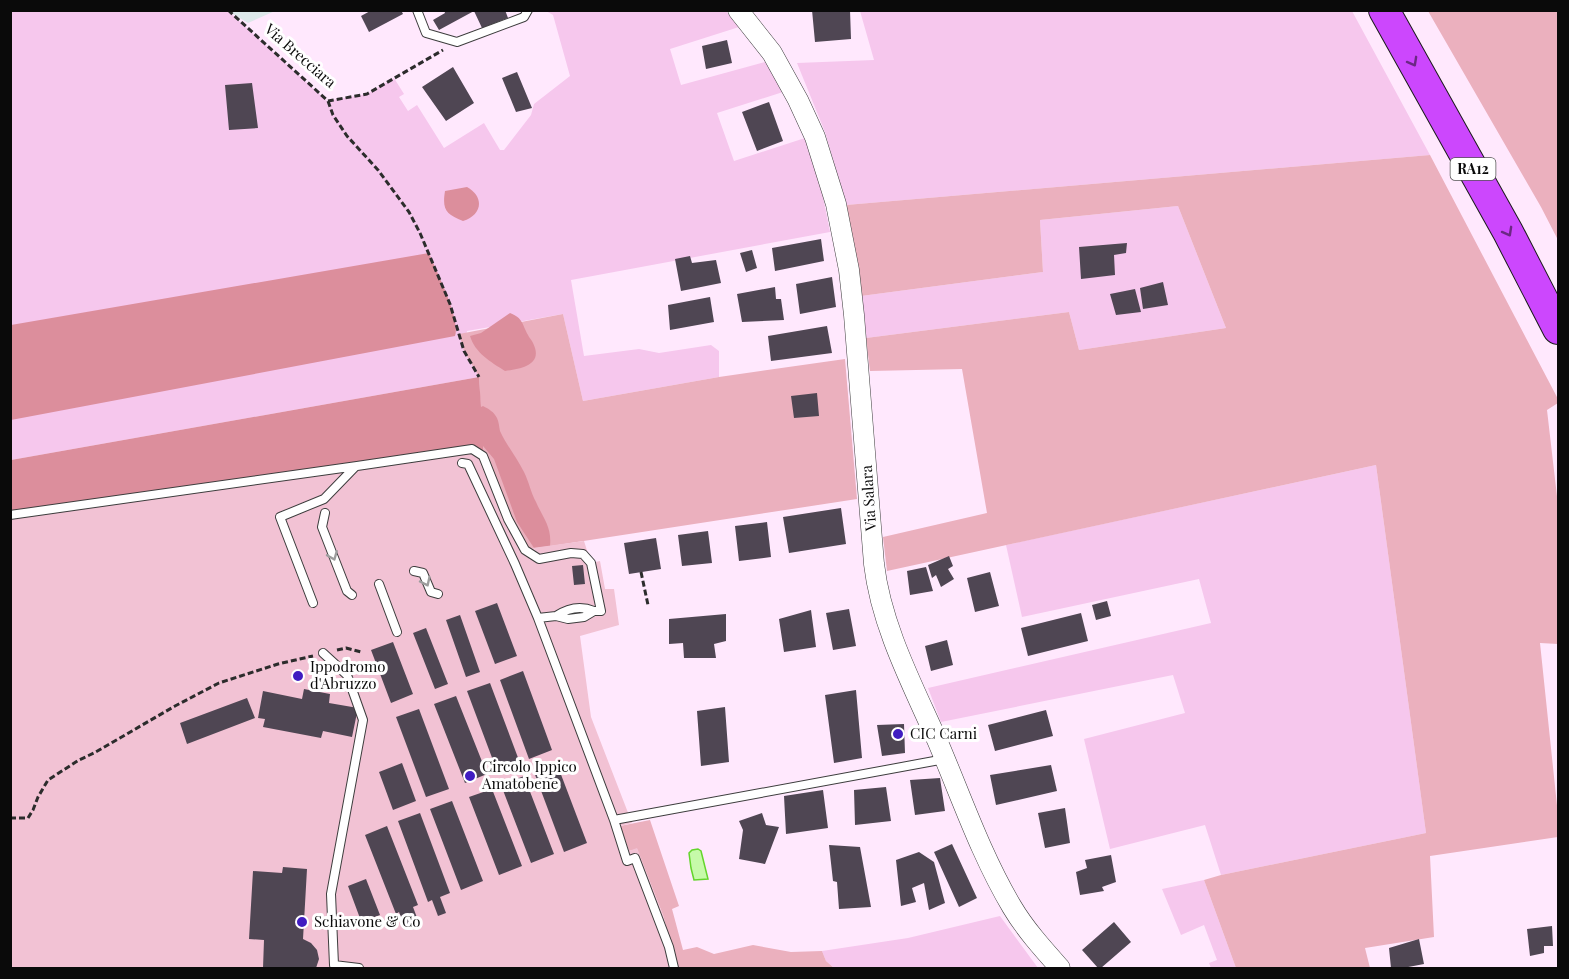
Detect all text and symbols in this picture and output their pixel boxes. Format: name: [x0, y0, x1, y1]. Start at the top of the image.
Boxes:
street label: Via Brecciara: [260, 18, 341, 92]
one-way arrow: [1406, 55, 1417, 66]
road number: RA12: [1450, 158, 1496, 180]
one-way arrow: [1501, 226, 1512, 236]
street label: Via Salara: [856, 464, 880, 533]
one-way arrow: [326, 550, 338, 561]
one-way arrow: [419, 576, 431, 587]
place label: Ippodromo d'Abruzzo: [310, 656, 385, 693]
marker: Ippodromo d'Abruzzo: [291, 669, 305, 683]
place label: CIC Carni: [910, 723, 978, 743]
marker: CIC Carni: [891, 727, 905, 741]
place label: Circolo Ippico Amatobene: [481, 756, 577, 793]
marker: Circolo Ippico Amatobene: [463, 769, 477, 783]
place label: Schiavone & Co: [314, 911, 421, 931]
marker: Schiavone & Co: [295, 915, 309, 929]

